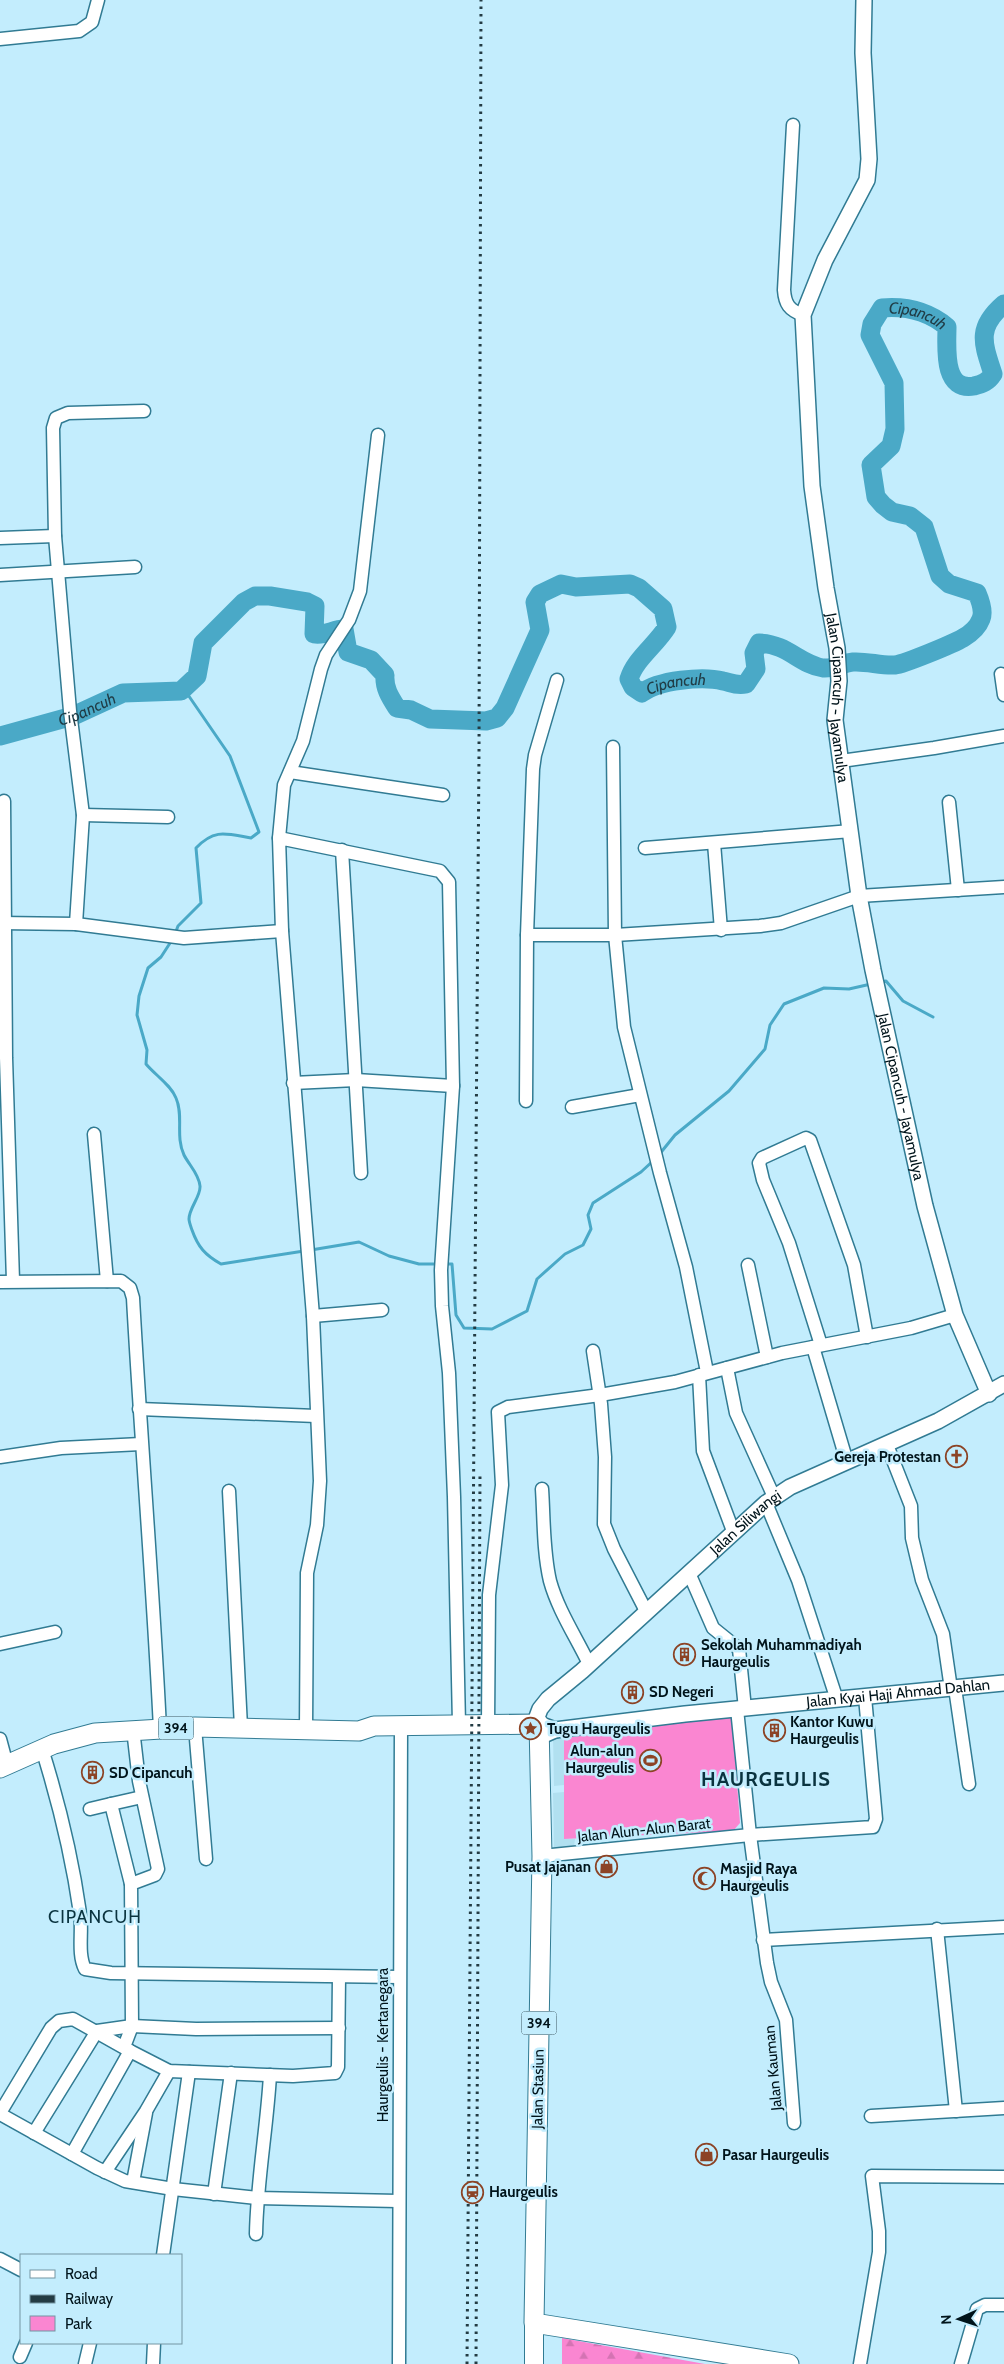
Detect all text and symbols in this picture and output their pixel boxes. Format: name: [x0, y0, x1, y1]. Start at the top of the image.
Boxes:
water label: Cipancuh: [889, 298, 951, 333]
street label: Jalan Cipancuh - Jayamulya: [822, 611, 853, 784]
water label: Cipancuh: [643, 669, 706, 698]
water label: Cipancuh: [56, 688, 119, 729]
street label: Jalan Cipancuh - Jayamulya: [874, 1010, 928, 1183]
church icon: Gereja Protestan: [945, 1445, 969, 1469]
place label: Gereja Protestan: [834, 1448, 941, 1466]
street label: Jalan Siliwangi: [706, 1486, 785, 1559]
place label: Sekolah Muhammadiyah Haurgeulis: [701, 1636, 862, 1671]
building icon: Sekolah Muhammadiyah Haurgeulis: [673, 1642, 697, 1666]
street label: Jalan Kyai Haji Ahmad Dahlan: [805, 1675, 991, 1711]
building icon: SD Negeri: [621, 1680, 645, 1704]
place label: SD Negeri: [649, 1683, 714, 1701]
place label: Kantor Kuwu Haurgeulis: [790, 1713, 873, 1748]
road number: 394: [158, 1716, 194, 1740]
place icon: Tugu Haurgeulis: [519, 1717, 543, 1741]
building icon: Kantor Kuwu Haurgeulis: [762, 1719, 786, 1743]
place label: Tugu Haurgeulis: [547, 1720, 650, 1738]
place label: Alun-alun Haurgeulis: [565, 1742, 634, 1777]
sports icon: Alun-alun Haurgeulis: [638, 1748, 662, 1772]
building icon: SD Cipancuh: [81, 1761, 105, 1785]
place label: SD Cipancuh: [109, 1764, 193, 1782]
district label: HAURGEULIS: [701, 1767, 831, 1791]
street label: Jalan Alun-Alun Barat: [576, 1814, 712, 1846]
shop icon: Pusat Jajanan: [595, 1855, 619, 1879]
place label: Pusat Jajanan: [505, 1858, 591, 1876]
place label: Masjid Raya Haurgeulis: [720, 1860, 798, 1895]
mosque icon: Masjid Raya Haurgeulis: [692, 1866, 716, 1890]
district label: CIPANCUH: [48, 1906, 142, 1928]
street label: Haurgeulis - Kertanegara: [374, 1967, 392, 2122]
road number: 394: [522, 2012, 556, 2035]
street label: Jalan Kauman: [760, 2025, 786, 2112]
street label: Jalan Stasiun: [528, 2049, 548, 2130]
shop icon: Pasar Haurgeulis: [694, 2143, 718, 2167]
place label: Pasar Haurgeulis: [722, 2146, 829, 2164]
station icon: Haurgeulis: [461, 2180, 485, 2204]
place label: Haurgeulis: [489, 2183, 558, 2201]
legend: [20, 2254, 182, 2344]
text: Road: [65, 2265, 98, 2283]
text: Railway: [65, 2290, 114, 2308]
north arrow: [934, 2294, 984, 2344]
text: N: [937, 2314, 955, 2325]
text: Park: [65, 2315, 92, 2333]

